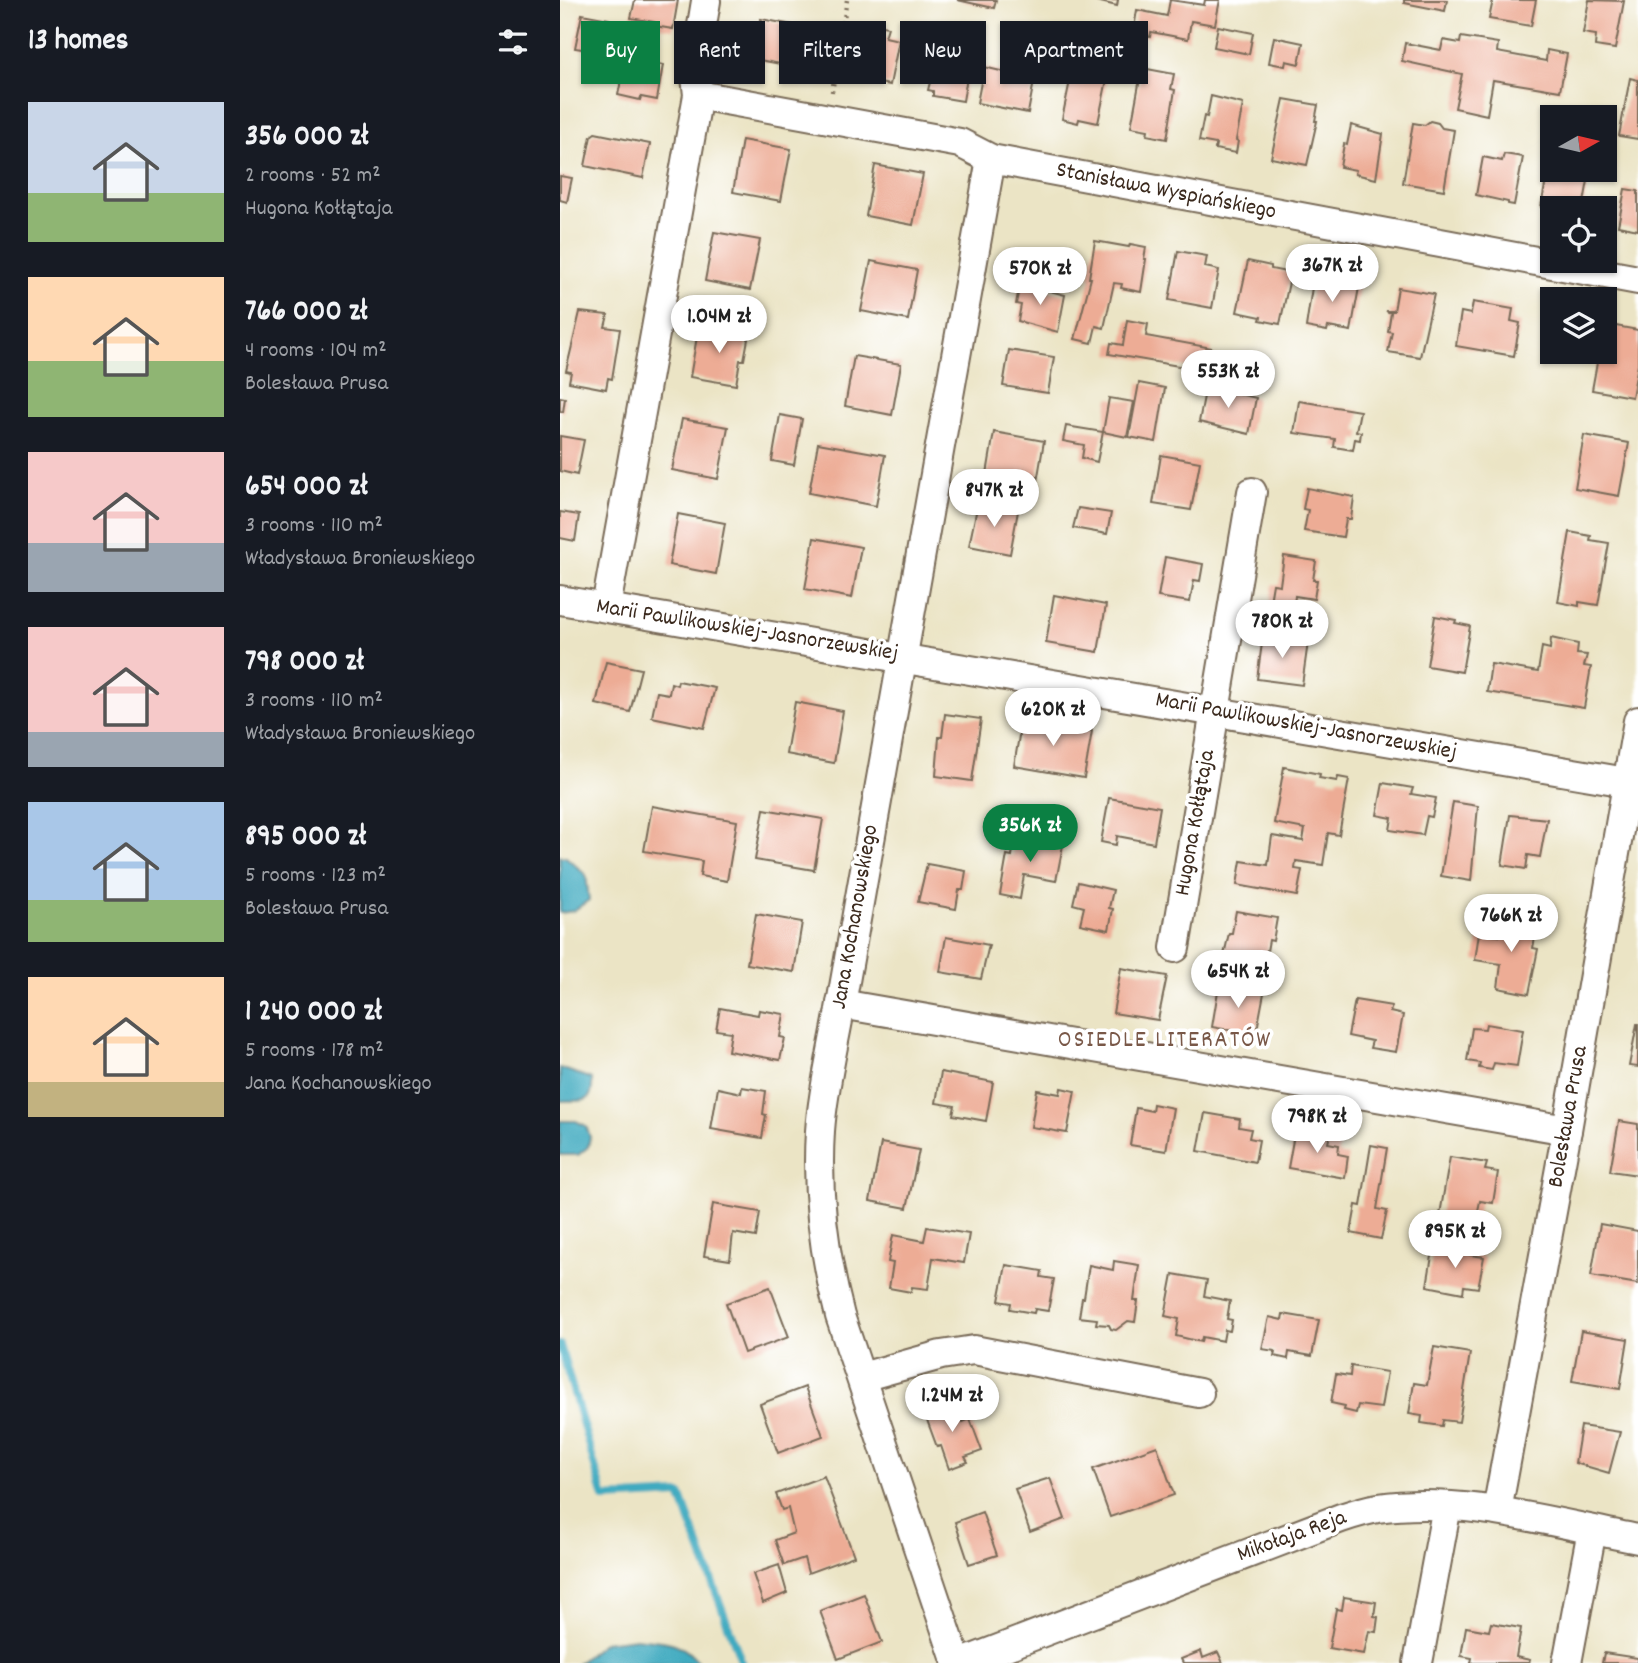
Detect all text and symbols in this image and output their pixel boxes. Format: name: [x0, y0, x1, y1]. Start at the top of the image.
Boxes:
text: 13 homes: [28, 21, 128, 64]
chip: Buy: [581, 21, 660, 84]
chip: Rent: [674, 21, 765, 84]
chip: Filters: [779, 21, 886, 84]
chip: New: [900, 21, 986, 84]
chip: Apartment: [1000, 21, 1148, 84]
icon: filters: [494, 23, 532, 61]
north arrow: [1540, 105, 1617, 182]
map controls: [1540, 105, 1617, 364]
text: 356 000 zł: [245, 117, 369, 160]
icon: home: [84, 130, 168, 214]
street label: Stanisława Wyspiańskiego: [1053, 154, 1279, 230]
text: 2 rooms · 52 m²: [245, 160, 381, 193]
text: Hugona Kołłątaja: [245, 193, 392, 226]
button: locate: [1540, 196, 1617, 273]
pin: 367K zł: [1267, 244, 1397, 304]
pin: 570K zł: [975, 247, 1105, 307]
text: 367K zł: [1302, 250, 1362, 283]
text: 570K zł: [1009, 253, 1071, 286]
button: layers: [1540, 287, 1617, 364]
text: 766 000 zł: [245, 292, 368, 335]
pin: 1.04M zł: [647, 296, 791, 355]
text: 1.04M zł: [687, 301, 751, 334]
icon: home: [84, 305, 168, 389]
text: 4 rooms · 104 m²: [245, 335, 387, 368]
pin: 553K zł: [1163, 350, 1293, 410]
text: 553K zł: [1197, 356, 1259, 389]
text: Bolesława Prusa: [245, 368, 388, 401]
text: 654 000 zł: [245, 467, 368, 510]
pin: 847K zł: [929, 470, 1059, 529]
text: 847K zł: [965, 475, 1023, 508]
icon: home: [84, 480, 168, 564]
text: 3 rooms · 110 m²: [245, 510, 383, 543]
text: Władysława Broniewskiego: [245, 543, 475, 576]
street label: Marii Pawlikowskiej-Jasnorzewskiej: [594, 591, 900, 671]
pin: 780K zł: [1217, 600, 1347, 660]
text: 780K zł: [1251, 606, 1313, 639]
text: 798 000 zł: [245, 642, 364, 685]
icon: home: [84, 655, 168, 739]
street label: Marii Pawlikowskiej-Jasnorzewskiej: [1153, 684, 1459, 770]
text: 3 rooms · 110 m²: [245, 685, 383, 718]
pin: 620K zł: [988, 688, 1118, 748]
text: 620K zł: [1021, 694, 1085, 727]
text: Władysława Broniewskiego: [245, 718, 475, 751]
street label: Hugona Kołłątaja: [1167, 746, 1225, 898]
pin: 356K zł: [965, 804, 1095, 864]
text: 356K zł: [999, 810, 1061, 843]
text: 895 000 zł: [245, 817, 366, 860]
street label: Jana Kochanowskiego: [824, 822, 888, 1012]
icon: home: [84, 830, 168, 914]
text: 5 rooms · 123 m²: [245, 860, 386, 893]
text: Bolesława Prusa: [245, 893, 388, 926]
pin: 766K zł: [1446, 894, 1576, 954]
text: 766K zł: [1480, 900, 1542, 933]
pin: 654K zł: [1173, 950, 1303, 1010]
text: 654K zł: [1207, 956, 1269, 989]
text: 1 240 000 zł: [245, 992, 382, 1035]
icon: home: [84, 1005, 168, 1089]
district label: OSIEDLE LITERATÓW: [1058, 1024, 1272, 1058]
text: 5 rooms · 178 m²: [245, 1035, 384, 1068]
street label: Bolesława Prusa: [1540, 1042, 1598, 1190]
text: Jana Kochanowskiego: [245, 1068, 432, 1101]
pin: 798K zł: [1252, 1096, 1382, 1155]
text: 798K zł: [1287, 1101, 1347, 1134]
pin: 895K zł: [1390, 1210, 1520, 1270]
text: 895K zł: [1425, 1216, 1485, 1249]
pin: 1.24M zł: [880, 1374, 1024, 1434]
text: 1.24M zł: [921, 1380, 983, 1413]
street label: Mikołaja Reja: [1233, 1502, 1352, 1572]

